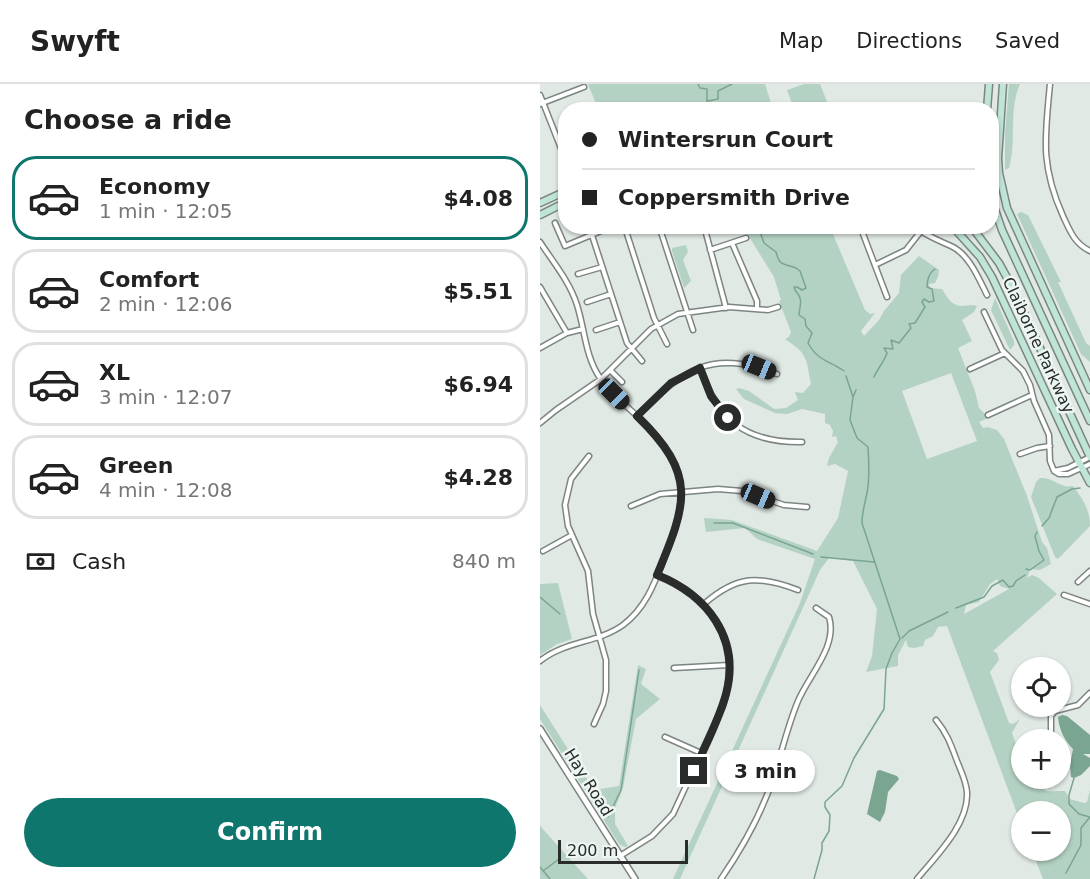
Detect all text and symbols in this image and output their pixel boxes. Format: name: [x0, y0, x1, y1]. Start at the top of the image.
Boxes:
text: Swyft: [30, 25, 120, 58]
text: Map: [779, 29, 823, 53]
text: Directions: [856, 29, 962, 53]
text: Saved: [995, 29, 1060, 53]
text: Choose a ride: [24, 104, 232, 135]
text: Wintersrun Court: [618, 127, 833, 152]
icon: car: [27, 171, 81, 225]
text: Economy: [99, 174, 210, 199]
text: Coppersmith Drive: [618, 185, 850, 210]
text: $4.08: [443, 186, 513, 211]
text: 1 min · 12:05: [99, 199, 233, 223]
icon: car: [27, 264, 81, 318]
text: Comfort: [99, 267, 199, 292]
street label: Claiborne Parkway: [999, 274, 1078, 416]
text: $5.51: [443, 279, 513, 304]
text: 2 min · 12:06: [99, 292, 233, 316]
car: [739, 352, 779, 382]
icon: car: [27, 357, 81, 411]
text: XL: [99, 360, 130, 385]
text: $6.94: [443, 372, 513, 397]
car: [595, 375, 633, 413]
text: 3 min · 12:07: [99, 385, 233, 409]
route start: [714, 404, 741, 431]
icon: car: [27, 450, 81, 504]
text: Green: [99, 453, 173, 478]
text: $4.28: [443, 465, 513, 490]
text: 4 min · 12:08: [99, 478, 233, 502]
car: [738, 481, 778, 511]
icon: cash: [24, 545, 57, 578]
text: Cash: [72, 549, 126, 574]
text: 840 m: [452, 549, 516, 573]
map controls: [1011, 657, 1071, 861]
button: locate: [1011, 657, 1071, 717]
button: +: [1011, 729, 1071, 789]
street label: Hay Road: [560, 745, 617, 820]
callout: 3 min: [715, 750, 814, 792]
route end: [680, 757, 707, 784]
text: 3 min: [734, 759, 797, 783]
button: Confirm: [24, 798, 516, 867]
button: −: [1011, 801, 1071, 861]
scale bar: [558, 837, 688, 864]
text: 200 m: [567, 841, 618, 860]

